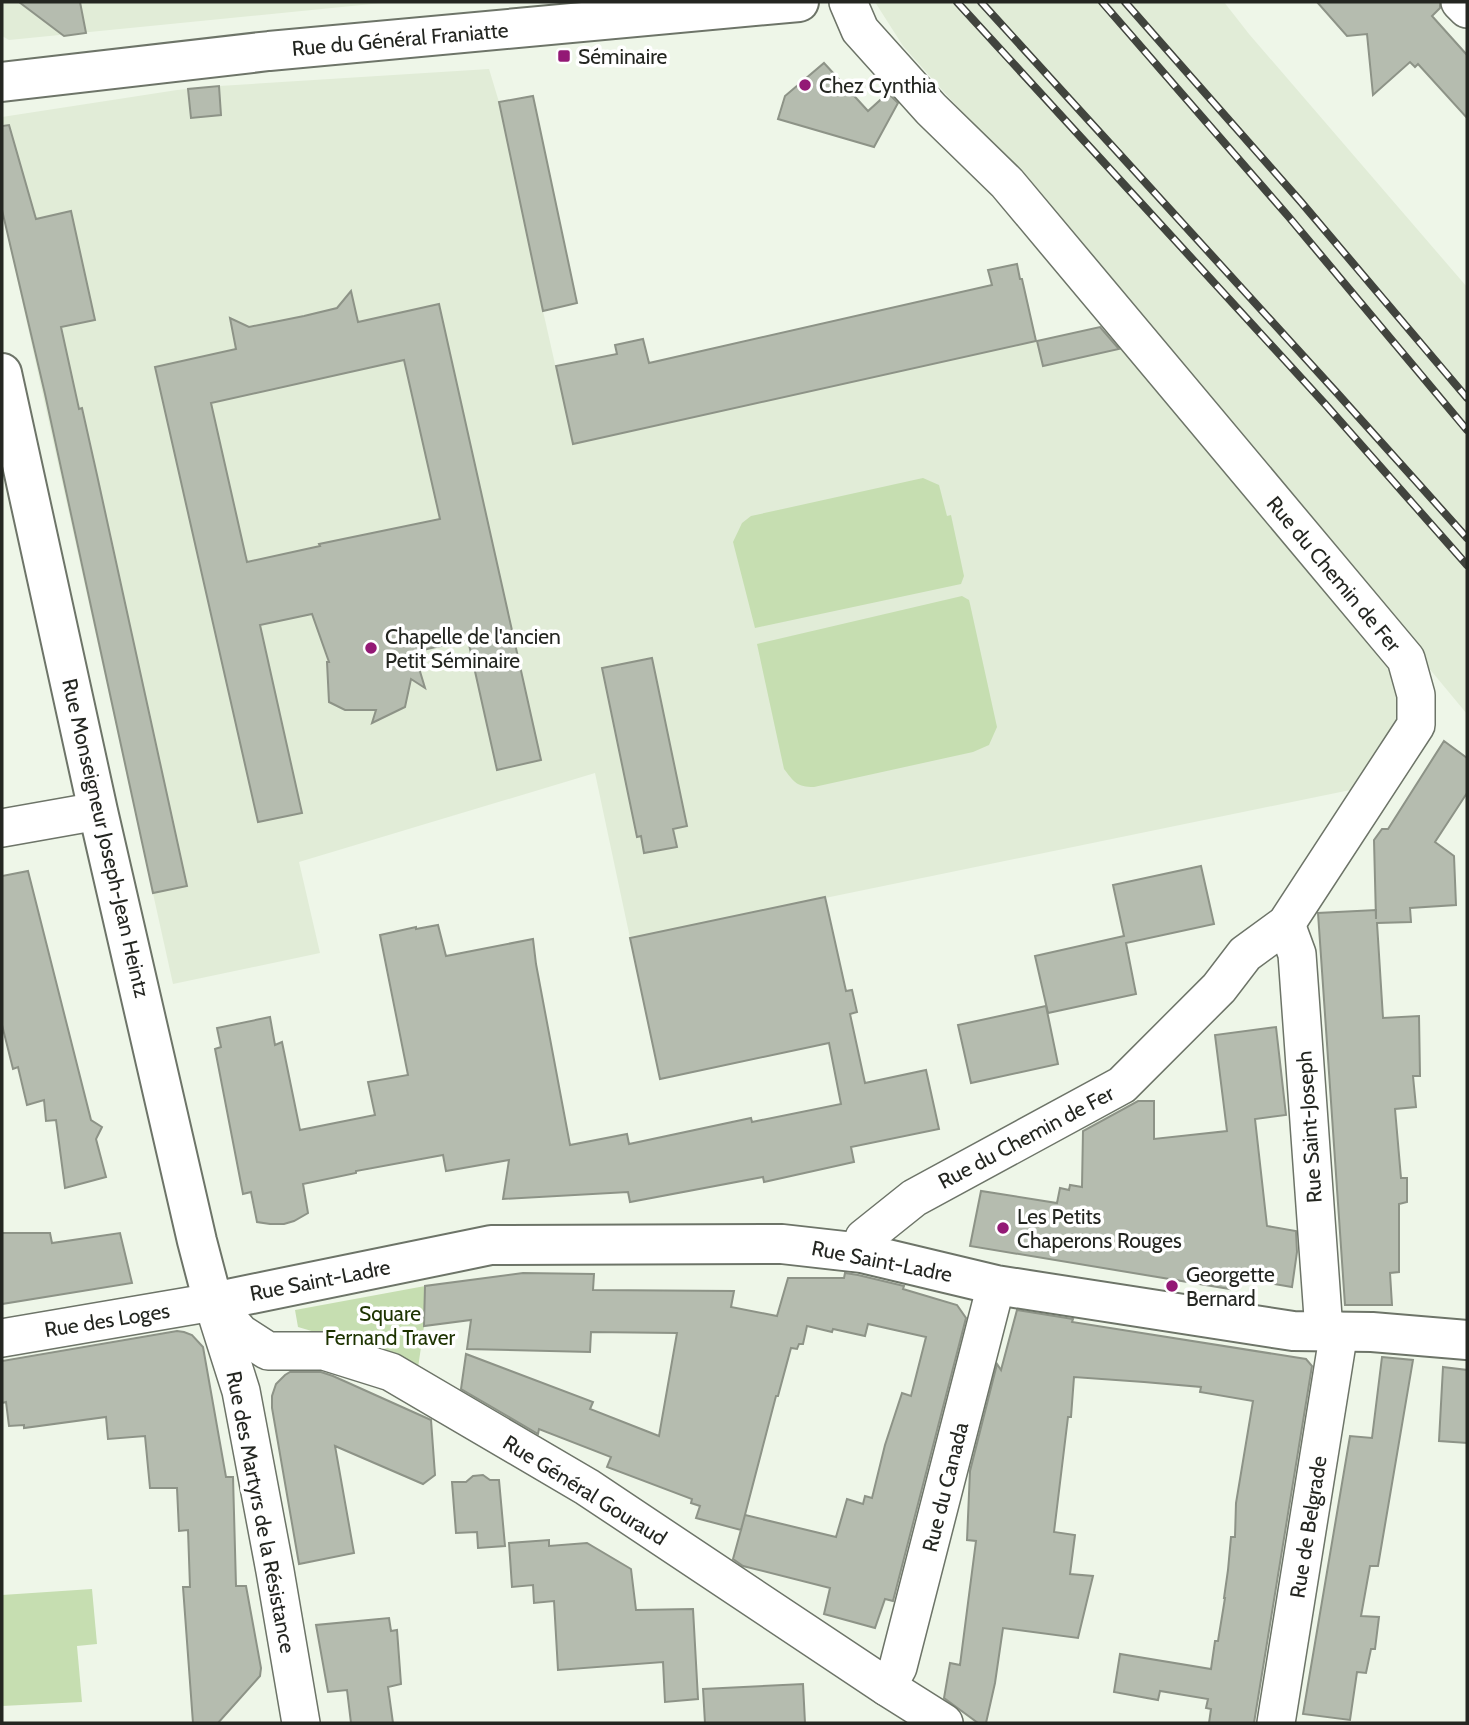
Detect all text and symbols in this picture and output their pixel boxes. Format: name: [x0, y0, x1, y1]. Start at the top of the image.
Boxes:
street label: Rue du Général Franiatte: [291, 17, 510, 61]
place label: Séminaire: [578, 44, 668, 69]
marker: Séminaire: [556, 48, 572, 64]
place label: Chez Cynthia: [819, 73, 937, 98]
marker: Chez Cynthia: [797, 77, 813, 93]
street label: Rue du Chemin de Fer: [1262, 491, 1407, 657]
place label: Chapelle de l'ancien Petit Séminaire: [385, 624, 561, 673]
marker: Chapelle de l'ancien Petit Séminaire: [363, 640, 379, 656]
street label: Rue Monseigneur Joseph-Jean Heintz: [57, 676, 155, 1000]
street label: Rue Saint-Joseph: [1291, 1050, 1327, 1204]
street label: Rue du Chemin de Fer: [934, 1080, 1118, 1194]
place label: Les Petits Chaperons Rouges: [1017, 1204, 1182, 1253]
marker: Les Petits Chaperons Rouges: [995, 1220, 1011, 1236]
street label: Rue Saint-Ladre: [810, 1235, 955, 1287]
street label: Rue Saint-Ladre: [248, 1254, 393, 1306]
place label: Georgette Bernard: [1186, 1262, 1275, 1311]
marker: Georgette Bernard: [1164, 1278, 1180, 1294]
street label: Rue des Loges: [43, 1298, 172, 1342]
park label: Square Fernand Traver: [325, 1301, 456, 1350]
street label: Rue des Martyrs de la Résistance: [221, 1369, 301, 1655]
street label: Rue du Canada: [917, 1420, 973, 1554]
street label: Rue Général Gouraud: [499, 1430, 671, 1550]
street label: Rue de Belgrade: [1284, 1454, 1332, 1600]

